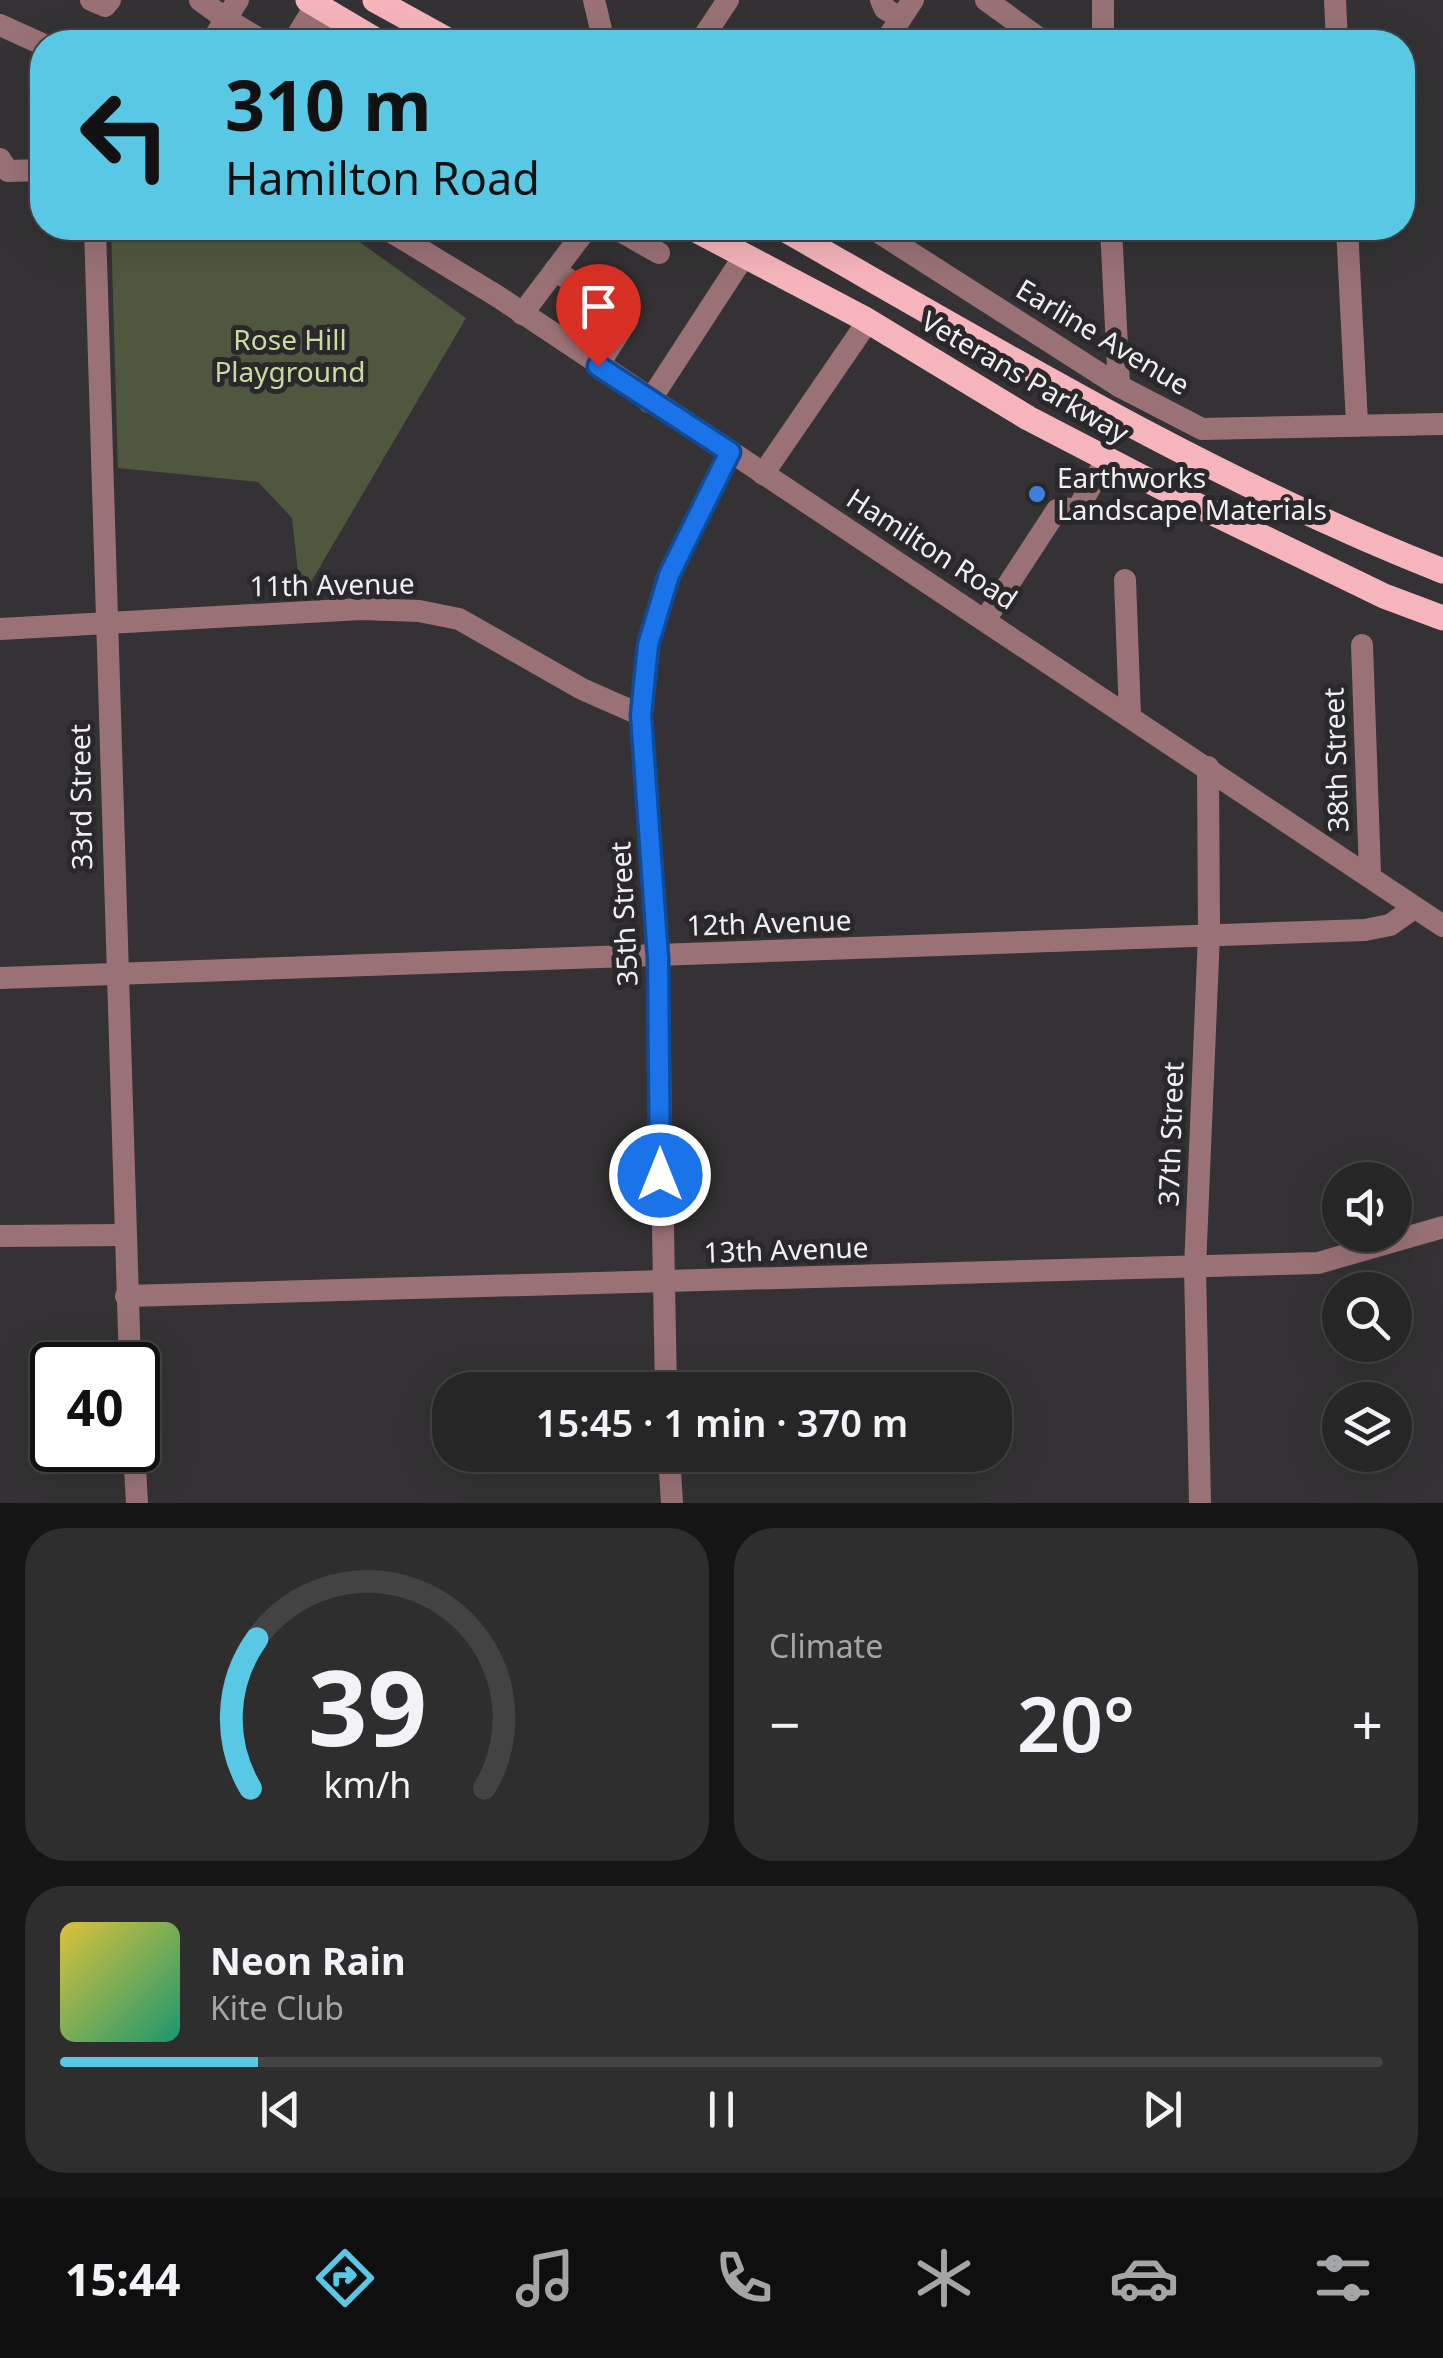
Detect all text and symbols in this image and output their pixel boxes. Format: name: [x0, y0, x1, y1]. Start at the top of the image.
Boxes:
text: 310 m: [225, 56, 432, 152]
icon: left: [60, 70, 190, 200]
text: Hamilton Road: [225, 147, 540, 208]
pin: [556, 264, 641, 367]
street label: Earline Avenue: [1010, 269, 1197, 403]
icon: arrive: [571, 279, 626, 334]
street label: Veterans Parkway: [915, 301, 1137, 451]
park label: Rose Hill Playground: [214, 320, 366, 390]
place label: Earthworks Landscape Materials: [1057, 458, 1327, 528]
street label: Hamilton Road: [840, 479, 1025, 617]
marker: Earthworks Landscape Materials: [1026, 483, 1048, 505]
street label: 11th Avenue: [249, 564, 415, 604]
street label: 38th Street: [1313, 687, 1357, 833]
street label: 33rd Street: [60, 724, 100, 870]
street label: 35th Street: [600, 841, 646, 987]
street label: 12th Avenue: [686, 900, 852, 944]
street label: 37th Street: [1148, 1061, 1192, 1207]
position arrow: [608, 1123, 712, 1227]
map controls: [1322, 1162, 1412, 1472]
button: sound: [1322, 1162, 1412, 1252]
street label: 13th Avenue: [703, 1227, 869, 1271]
button: search: [1322, 1272, 1412, 1362]
speed limit sign: 40: [30, 1342, 160, 1472]
button: layers: [1322, 1382, 1412, 1472]
text: 15:45 · 1 min · 370 m: [536, 1396, 908, 1448]
text: Climate: [769, 1624, 883, 1667]
text: 39: [308, 1635, 426, 1776]
text: 20°: [1017, 1672, 1135, 1774]
text: −: [769, 1686, 800, 1761]
text: +: [1352, 1686, 1383, 1761]
text: km/h: [323, 1760, 411, 1808]
text: Neon Rain: [210, 1934, 406, 1986]
text: Kite Club: [210, 1986, 344, 2029]
icon: previous: [253, 2082, 308, 2137]
icon: pause: [694, 2082, 749, 2137]
icon: next: [1135, 2082, 1190, 2137]
icon: directions: [310, 2243, 380, 2313]
icon: music: [510, 2243, 580, 2313]
icon: phone: [709, 2243, 779, 2313]
icon: climate: [909, 2243, 979, 2313]
icon: car: [1109, 2243, 1179, 2313]
icon: filters: [1308, 2243, 1378, 2313]
text: 15:44: [65, 2248, 180, 2309]

